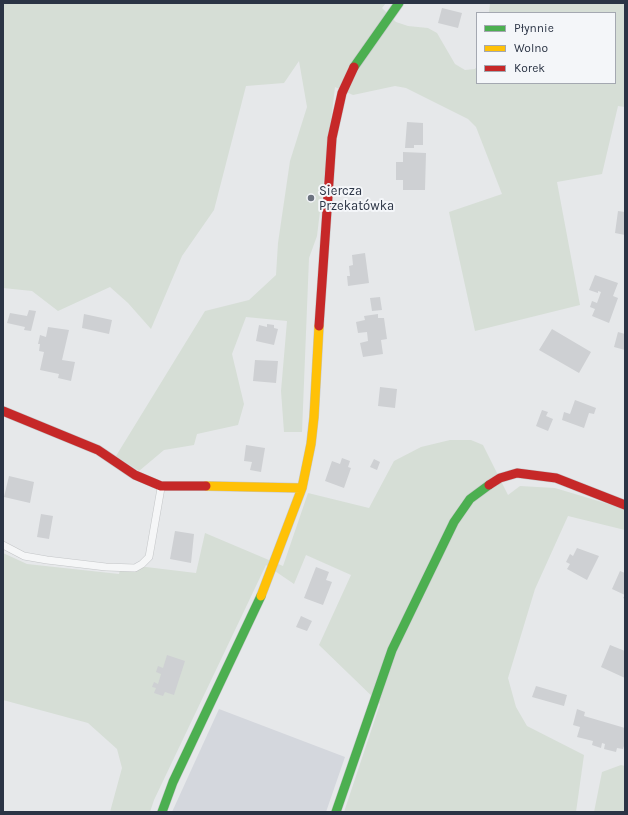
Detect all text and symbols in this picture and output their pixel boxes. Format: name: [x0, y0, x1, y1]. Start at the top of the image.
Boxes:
legend: [476, 12, 616, 84]
text: Płynnie: [514, 21, 554, 35]
text: Wolno: [514, 41, 548, 55]
text: Korek: [514, 61, 545, 75]
place label: Siercza Przekatówka: [319, 183, 394, 214]
marker: Siercza Przekatówka: [306, 193, 316, 203]

